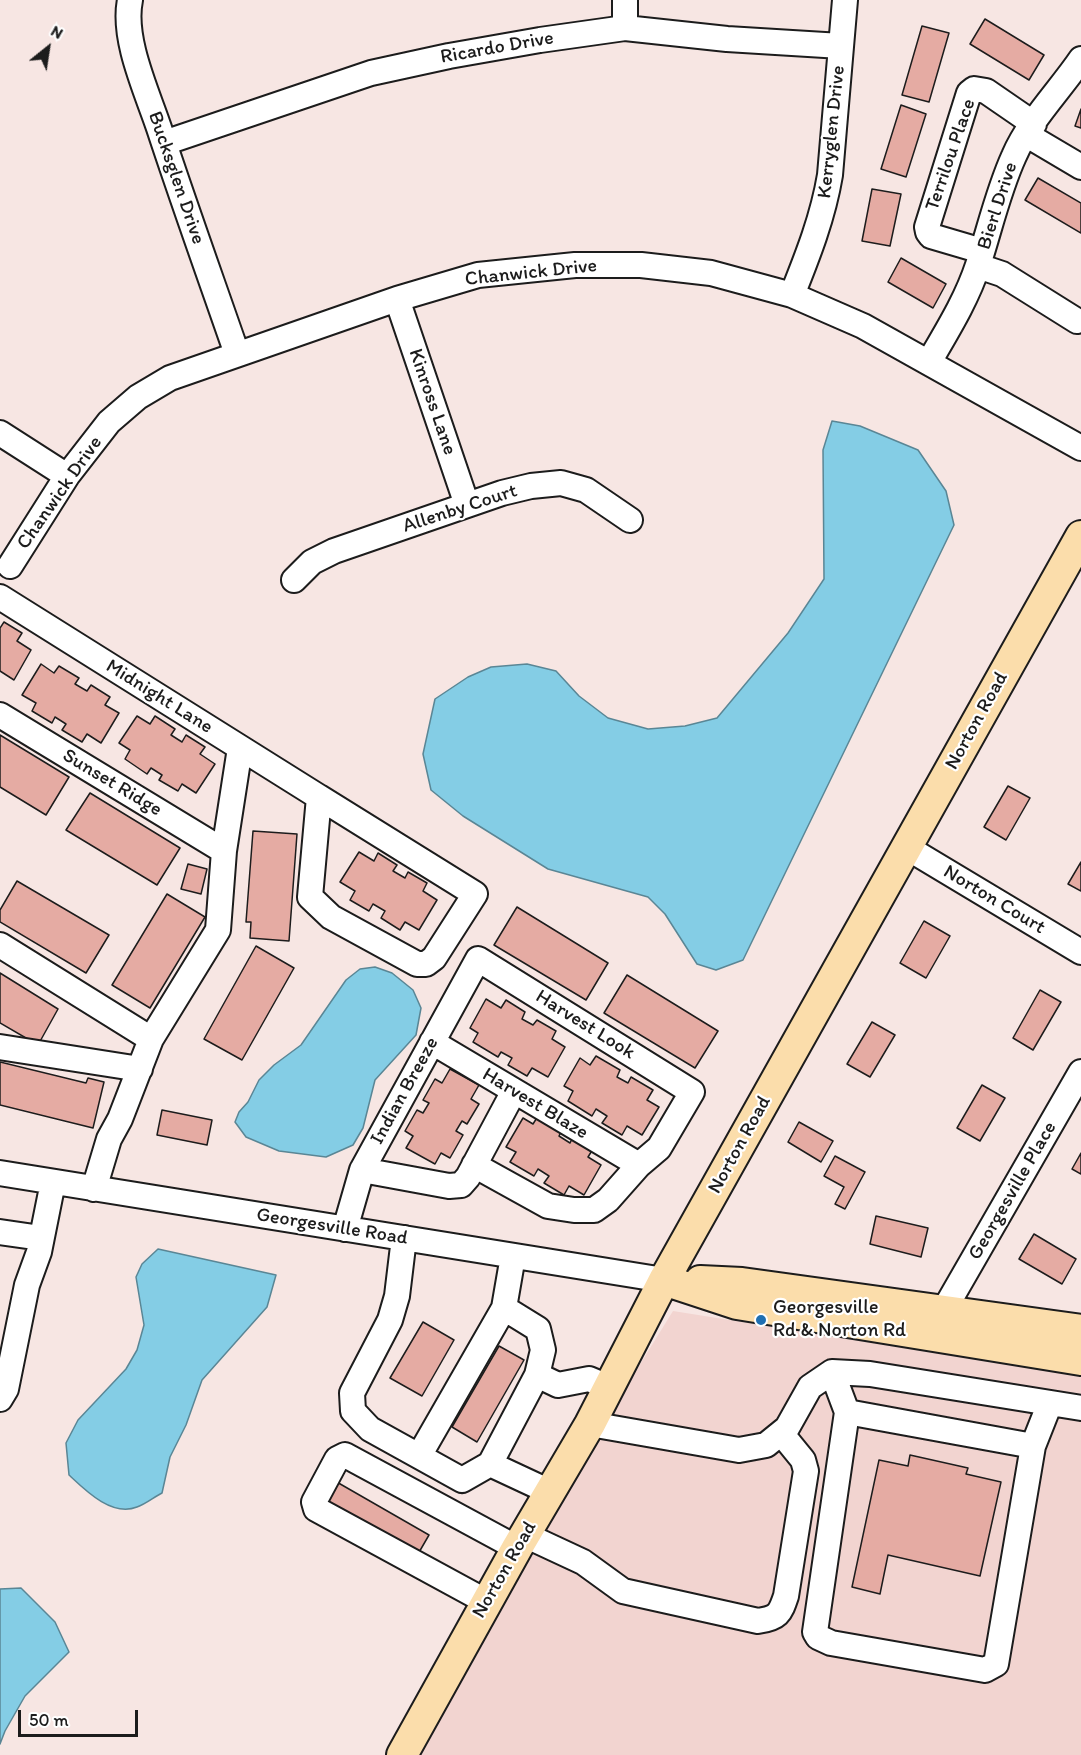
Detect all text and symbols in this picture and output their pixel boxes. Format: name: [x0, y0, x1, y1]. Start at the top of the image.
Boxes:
north arrow: [18, 18, 78, 78]
text: N: [48, 21, 67, 43]
street label: Ricardo Drive: [439, 26, 555, 70]
street label: Kerryglen Drive: [813, 64, 851, 200]
street label: Terrilou Place: [921, 96, 981, 214]
street label: Bucksglen Drive: [142, 108, 210, 248]
street label: Bierl Drive: [973, 159, 1023, 253]
street label: Chanwick Drive: [464, 254, 598, 292]
street label: Kinross Lane: [403, 346, 461, 458]
street label: Chanwick Drive: [12, 432, 108, 554]
street label: Allenby Court: [400, 479, 520, 539]
street label: Midnight Lane: [101, 655, 217, 739]
street label: Norton Road: [940, 668, 1014, 774]
street label: Sunset Ridge: [58, 744, 166, 822]
street label: Norton Court: [939, 860, 1049, 940]
street label: Harvest Look: [531, 985, 639, 1065]
street label: Indian Breeze: [366, 1033, 444, 1149]
street label: Harvest Blaze: [478, 1063, 592, 1145]
street label: Norton Road: [703, 1092, 777, 1198]
street label: Georgesville Place: [964, 1117, 1062, 1265]
street label: Georgesville Road: [255, 1203, 409, 1251]
place label: Georgesville Rd & Norton Rd: [773, 1296, 906, 1343]
marker: Georgesville Rd & Norton Rd: [754, 1313, 768, 1327]
street label: Norton Road: [468, 1517, 542, 1623]
scale bar: [21, 1698, 141, 1736]
text: 50 m: [29, 1709, 69, 1731]

